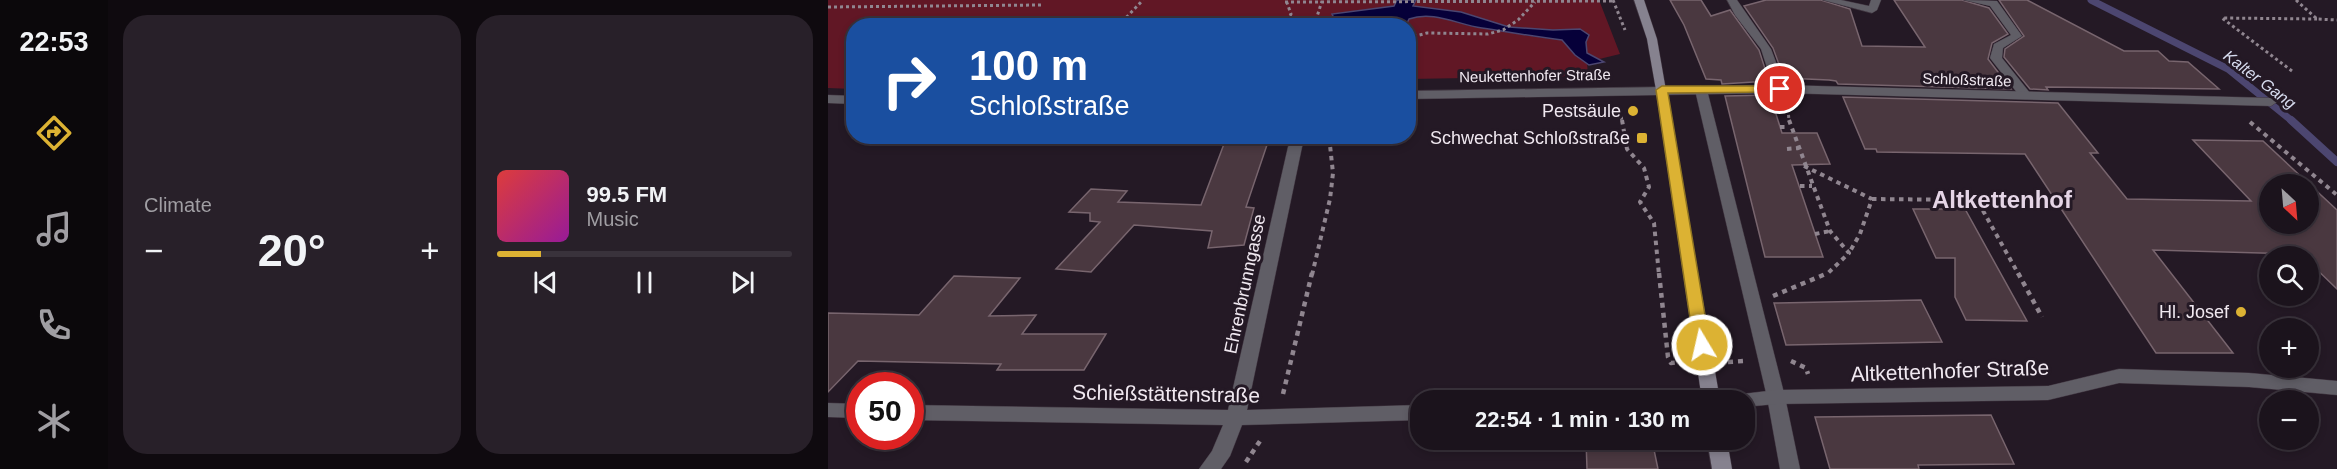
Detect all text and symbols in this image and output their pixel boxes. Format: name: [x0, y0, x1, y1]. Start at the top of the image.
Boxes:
text: 22:53: [19, 27, 89, 57]
icon: right: [870, 42, 948, 120]
text: 100 m: [969, 42, 1088, 89]
water label: Kalter Gang: [2220, 47, 2299, 112]
pin: [1754, 63, 1805, 114]
street label: Neukettenhofer Straße: [1459, 66, 1611, 85]
street label: Schloßstraße: [1922, 69, 2012, 90]
icon: arrive: [1763, 72, 1796, 105]
text: Schloßstraße: [969, 91, 1130, 121]
place label: Pestsäule: [1542, 101, 1621, 121]
marker: Pestsäule: [1626, 104, 1640, 118]
icon: directions: [33, 112, 75, 154]
place label: Schwechat Schloßstraße: [1430, 128, 1630, 148]
marker: Schwechat Schloßstraße: [1635, 131, 1649, 145]
north arrow: [2259, 174, 2319, 234]
map controls: [2259, 174, 2319, 450]
text: 99.5 FM: [587, 182, 667, 207]
district label: Altkettenhof: [1932, 186, 2073, 213]
text: Climate: [144, 194, 212, 216]
icon: music: [33, 208, 75, 250]
text: Music: [587, 208, 639, 230]
street label: Ehrenbrunngasse: [1220, 212, 1270, 356]
text: 20°: [258, 225, 326, 276]
text: −: [144, 232, 163, 269]
text: +: [420, 232, 440, 269]
button: search: [2259, 246, 2319, 306]
icon: previous: [529, 266, 562, 299]
icon: pause: [628, 266, 661, 299]
icon: next: [726, 266, 759, 299]
place label: Hl. Josef: [2159, 302, 2230, 322]
icon: phone: [33, 304, 75, 346]
marker: Hl. Josef: [2234, 305, 2248, 319]
position arrow: [1670, 313, 1734, 377]
button: +: [2259, 318, 2319, 378]
street label: Altkettenhofer Straße: [1850, 356, 2050, 385]
speed limit sign: 50: [846, 372, 924, 450]
street label: Schießstättenstraße: [1072, 380, 1260, 407]
button: −: [2259, 390, 2319, 450]
icon: climate: [33, 400, 75, 442]
text: 22:54 · 1 min · 130 m: [1475, 407, 1690, 432]

